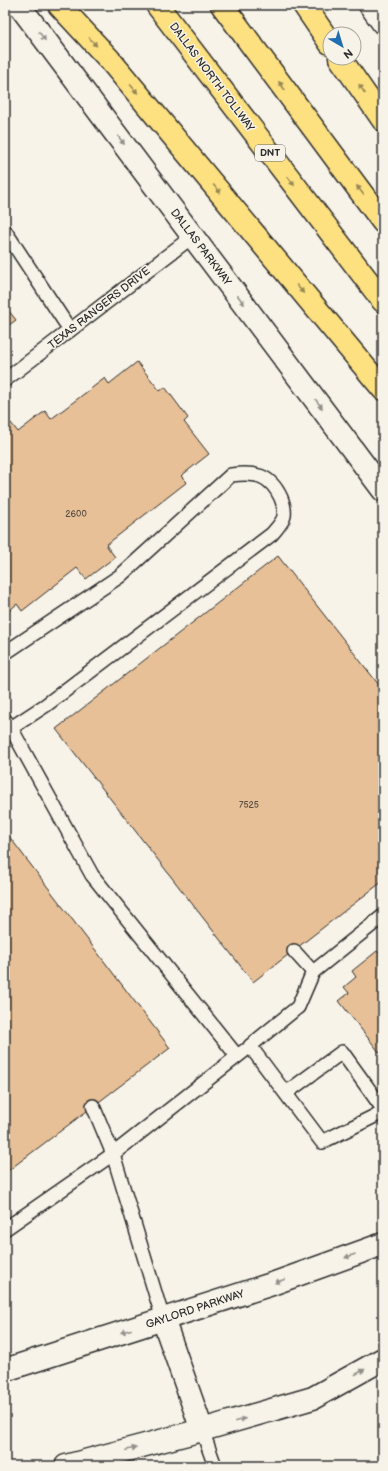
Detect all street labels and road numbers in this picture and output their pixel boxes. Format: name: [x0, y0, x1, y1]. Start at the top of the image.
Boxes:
street label: DALLAS NORTH TOLLWAY: [167, 20, 258, 134]
road number: DNT: [255, 145, 285, 161]
street label: DALLAS PARKWAY: [168, 206, 234, 288]
street label: TEXAS RANGERS DRIVE: [46, 264, 152, 352]
street label: GAYLORD PARKWAY: [144, 1287, 246, 1331]

